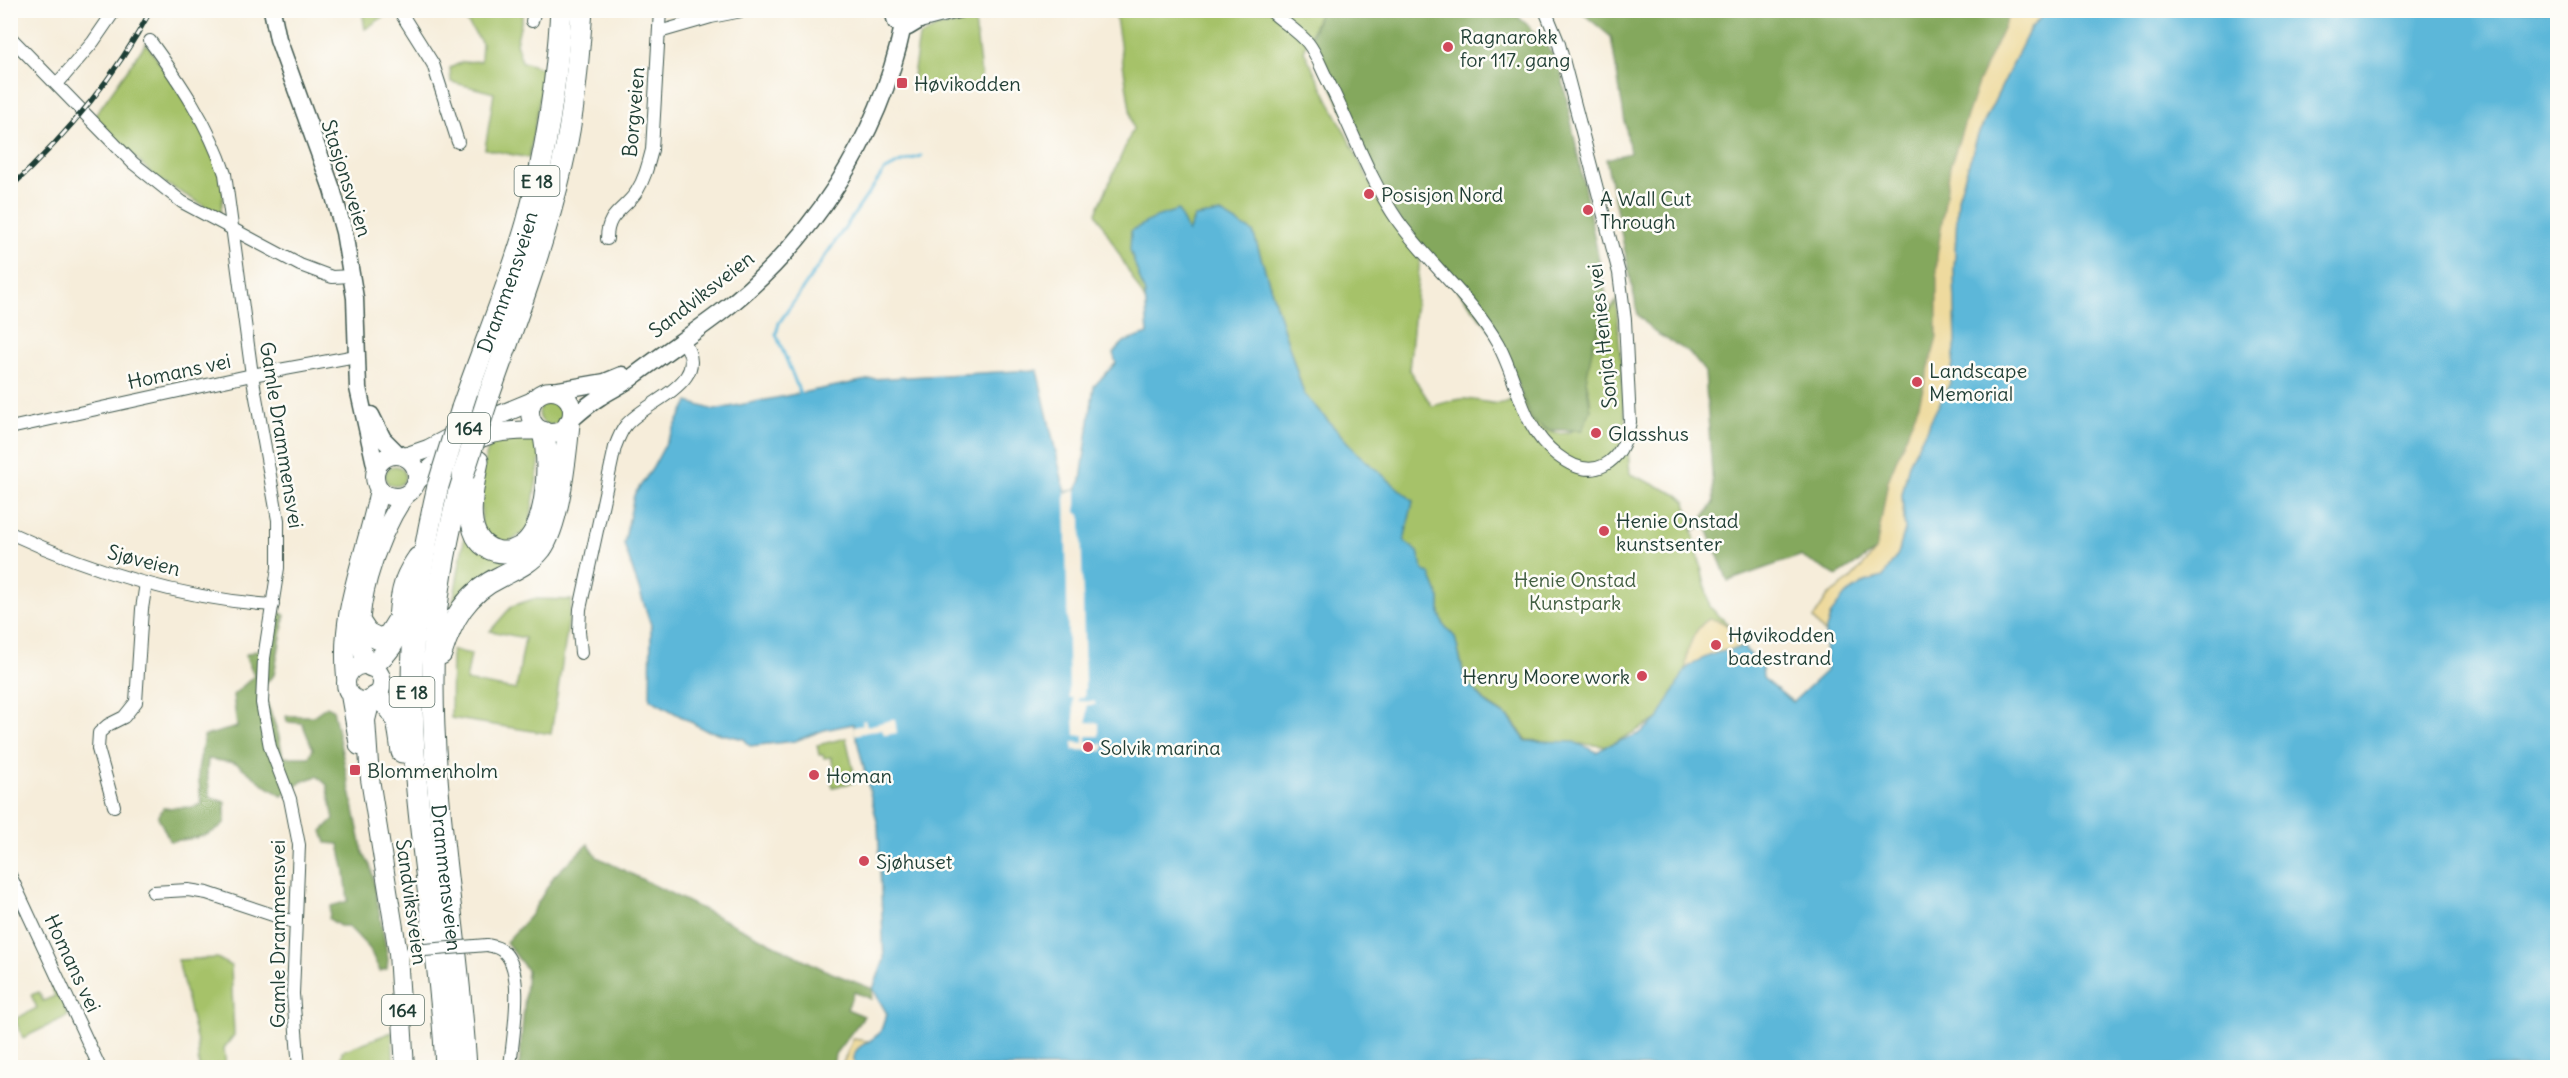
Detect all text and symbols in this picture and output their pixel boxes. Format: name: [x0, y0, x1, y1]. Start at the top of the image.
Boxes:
place label: Ragnarokk for 117. gang: [1460, 24, 1570, 72]
marker: Ragnarokk for 117. gang: [1441, 40, 1455, 54]
street label: Borgveien: [617, 66, 649, 158]
place label: Høvikodden: [914, 71, 1021, 96]
marker: Høvikodden: [895, 76, 909, 90]
street label: Stasjonsveien: [316, 116, 378, 240]
road number: E 18: [514, 166, 560, 196]
place label: Posisjon Nord: [1381, 182, 1503, 207]
place label: A Wall Cut Through: [1600, 186, 1692, 234]
marker: Posisjon Nord: [1362, 187, 1376, 201]
marker: A Wall Cut Through: [1581, 203, 1595, 217]
street label: Drammensveien: [471, 209, 542, 356]
street label: Sandviksveien: [643, 245, 759, 343]
street label: Sonja Henies vei: [1582, 262, 1622, 410]
street label: Gamle Drammensvei: [255, 340, 309, 530]
street label: Homans vei: [125, 348, 233, 394]
place label: Landscape Memorial: [1929, 358, 2027, 406]
marker: Landscape Memorial: [1910, 375, 1924, 389]
road number: 164: [448, 413, 490, 443]
place label: Glasshus: [1608, 421, 1689, 446]
marker: Glasshus: [1589, 426, 1603, 440]
place label: Henie Onstad kunstsenter: [1616, 508, 1739, 556]
marker: Henie Onstad kunstsenter: [1597, 524, 1611, 538]
street label: Sjøveien: [105, 539, 183, 581]
park label: Henie Onstad Kunstpark: [1514, 567, 1637, 615]
place label: Høvikodden badestrand: [1728, 622, 1835, 670]
marker: Høvikodden badestrand: [1709, 638, 1723, 652]
place label: Henry Moore work: [1462, 664, 1630, 689]
marker: Henry Moore work: [1635, 669, 1649, 683]
road number: E 18: [390, 677, 434, 707]
place label: Solvik marina: [1100, 735, 1221, 760]
marker: Solvik marina: [1081, 740, 1095, 754]
place label: Blommenholm: [367, 758, 498, 783]
marker: Blommenholm: [348, 763, 362, 777]
place label: Homan: [826, 763, 892, 788]
marker: Homan: [807, 768, 821, 782]
street label: Drammensveien: [427, 803, 468, 952]
street label: Sandviksveien: [391, 838, 433, 966]
street label: Gamle Drammensvei: [265, 840, 290, 1028]
place label: Sjøhuset: [876, 849, 953, 874]
marker: Sjøhuset: [857, 854, 871, 868]
street label: Homans vei: [39, 910, 107, 1016]
road number: 164: [382, 995, 424, 1025]

